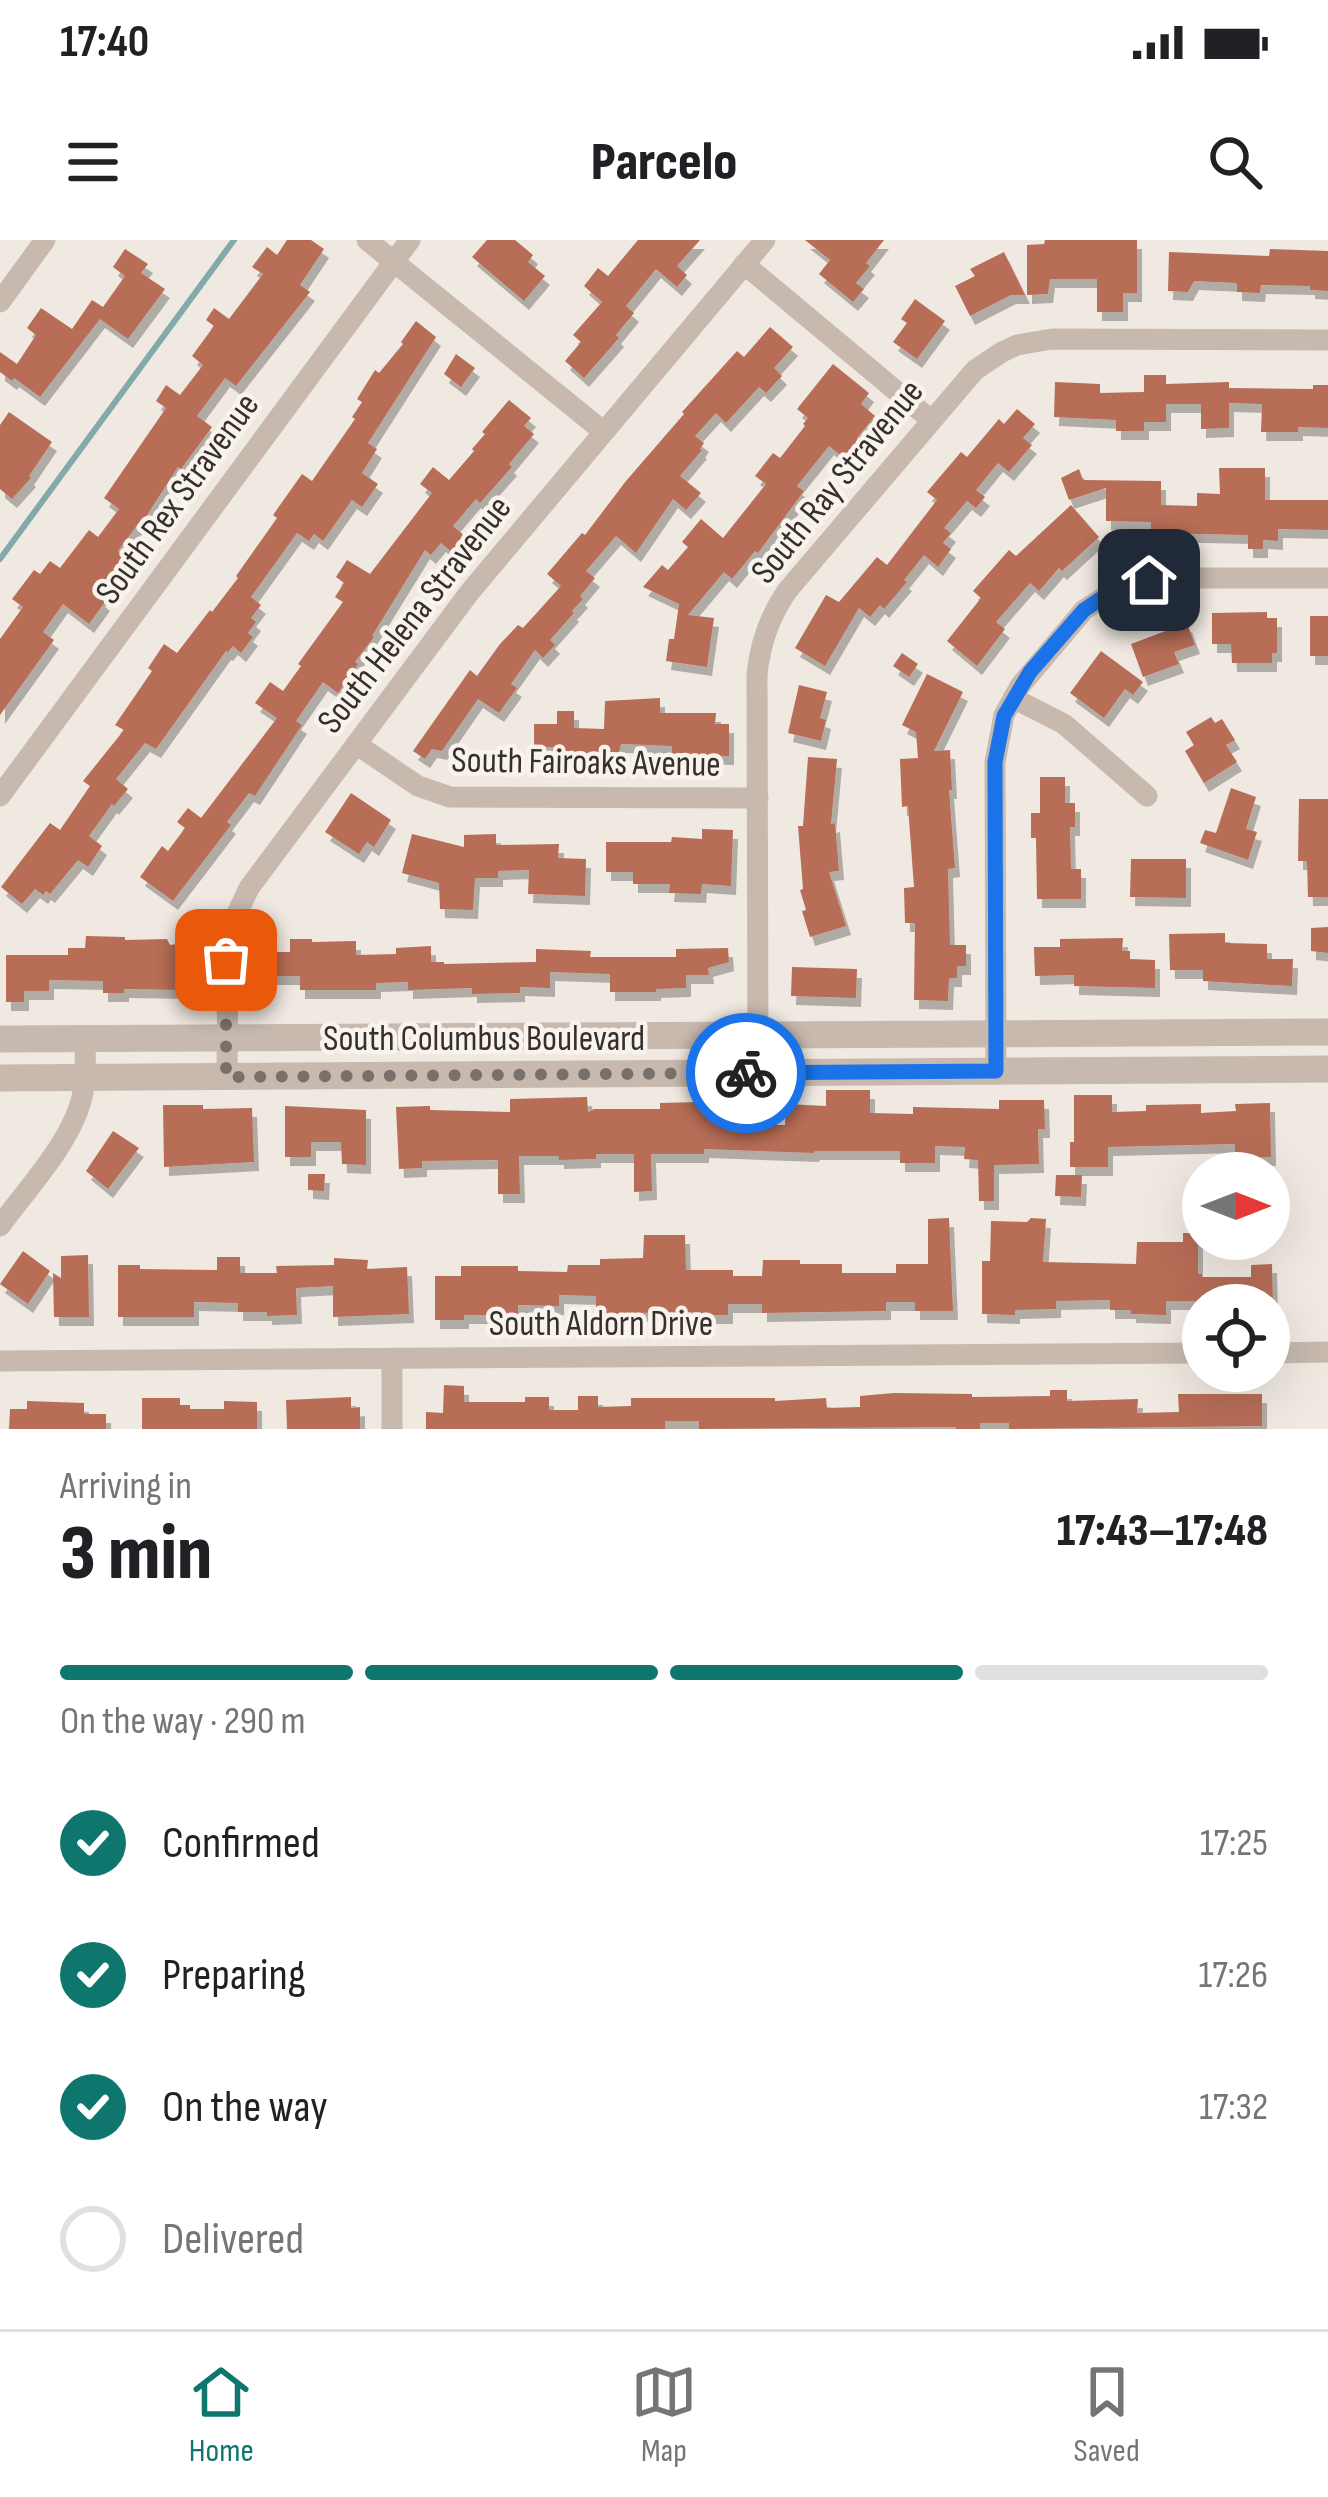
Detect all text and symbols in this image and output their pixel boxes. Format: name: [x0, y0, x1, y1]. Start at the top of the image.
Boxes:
text: 17:40: [60, 15, 149, 70]
icon: menu: [60, 129, 126, 195]
icon: search: [1202, 129, 1268, 195]
text: Parcelo: [591, 130, 737, 195]
street label: South Ray Stravenue: [743, 371, 933, 593]
street label: South Rex Stravenue: [87, 385, 269, 613]
street label: South Helena Stravenue: [309, 488, 521, 742]
pin: [1098, 529, 1200, 631]
icon: home: [1116, 547, 1182, 613]
street label: South Fairoaks Avenue: [451, 739, 721, 787]
pin: [175, 909, 277, 1011]
icon: bag: [193, 927, 259, 993]
courier: [686, 1013, 806, 1133]
street label: South Columbus Boulevard: [323, 1018, 645, 1061]
icon: bike: [713, 1040, 779, 1106]
north arrow: [1182, 1152, 1290, 1260]
map controls: [1182, 1152, 1290, 1392]
button: locate: [1182, 1284, 1290, 1392]
street label: South Aldorn Drive: [489, 1303, 713, 1346]
text: Arriving in: [60, 1463, 192, 1510]
text: 17:43–17:48: [1057, 1504, 1268, 1559]
text: 3 min: [60, 1508, 212, 1601]
text: On the way · 290 m: [60, 1698, 306, 1745]
icon: check: [60, 1810, 126, 1876]
text: Confirmed: [162, 1816, 320, 1871]
text: 17:25: [1200, 1820, 1268, 1867]
icon: check: [60, 1942, 126, 2008]
text: Preparing: [162, 1948, 306, 2003]
text: 17:26: [1199, 1952, 1268, 1999]
icon: check: [60, 2074, 126, 2140]
text: On the way: [162, 2080, 328, 2135]
text: 17:32: [1199, 2084, 1268, 2131]
text: Delivered: [162, 2212, 304, 2267]
tab: Home: [188, 2359, 254, 2471]
tab: Map: [631, 2359, 697, 2471]
tab: Saved: [1074, 2359, 1140, 2471]

